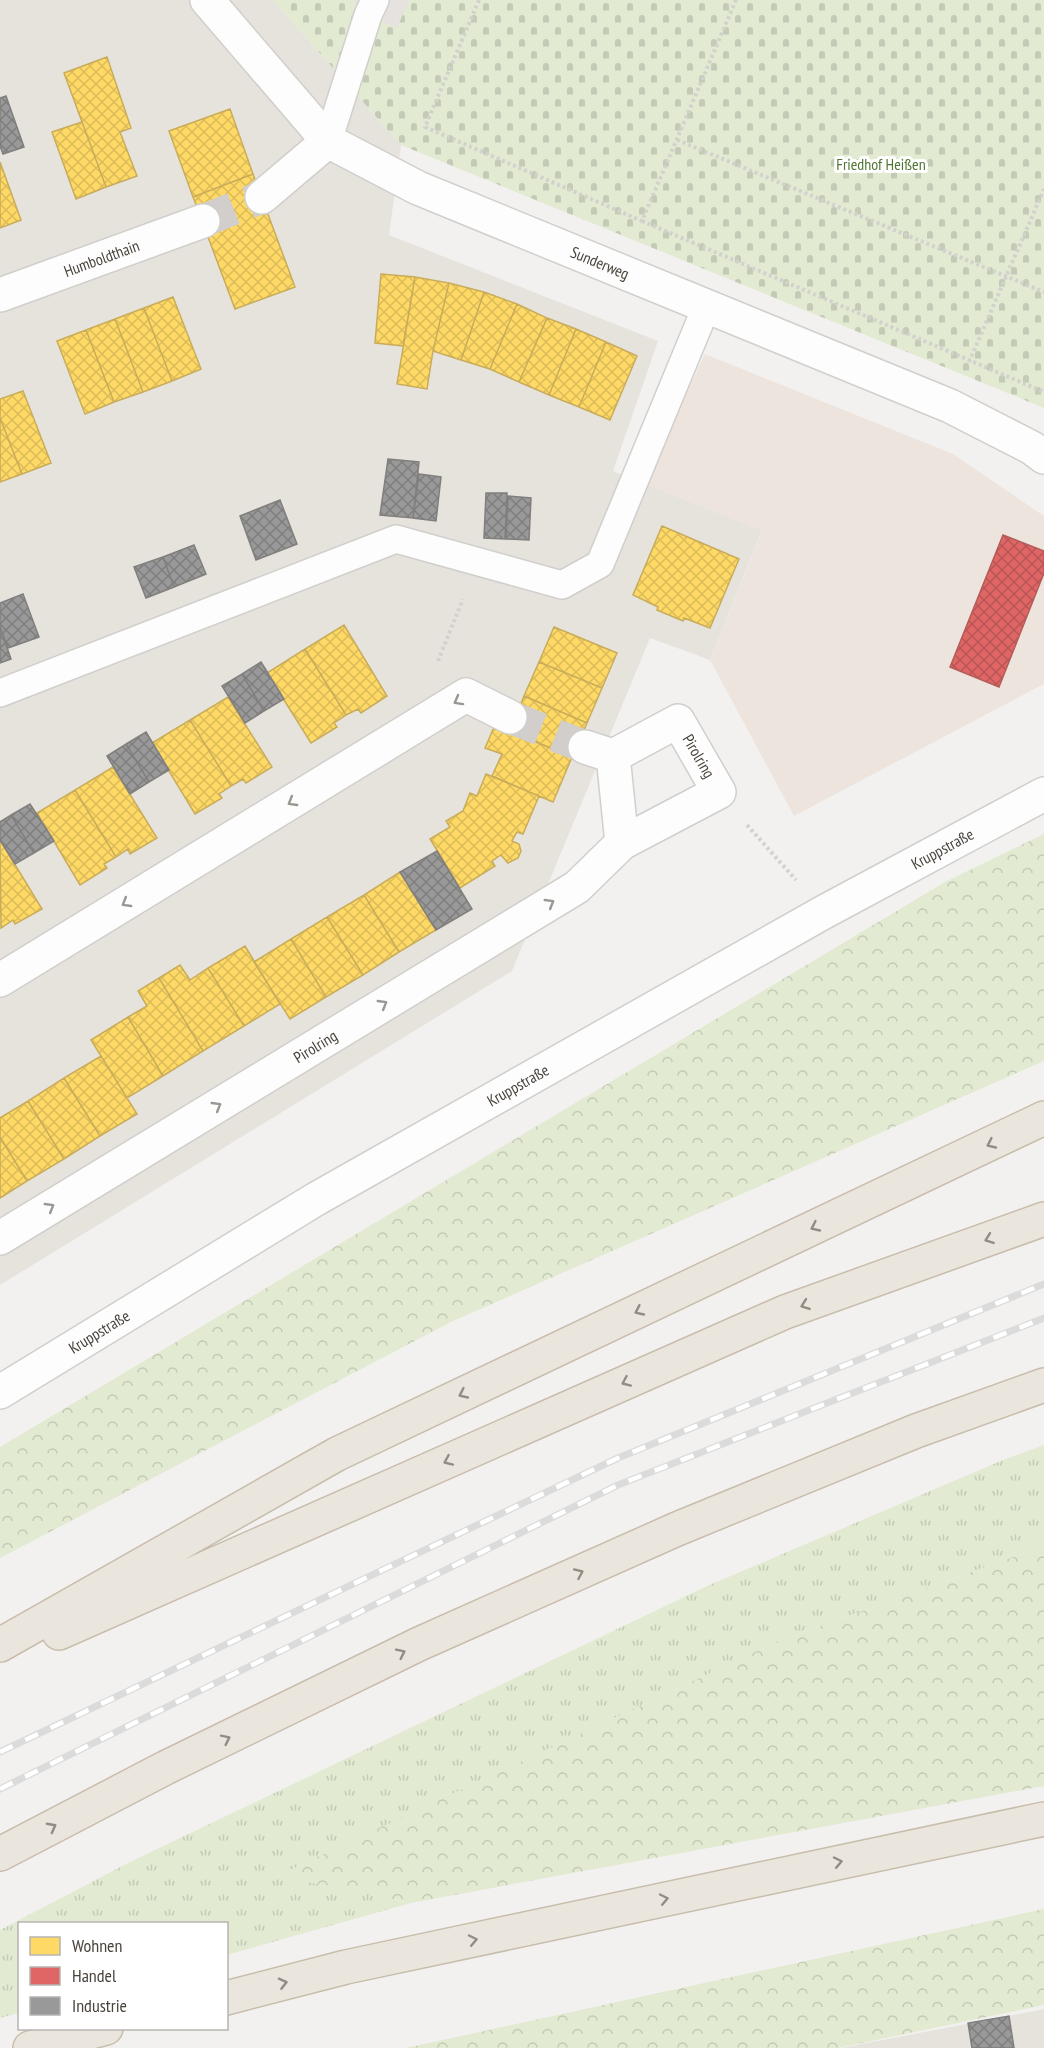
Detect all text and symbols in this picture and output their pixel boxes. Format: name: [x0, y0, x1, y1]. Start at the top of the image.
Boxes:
park label: Friedhof Heißen: [836, 154, 926, 174]
street label: Humboldthain: [61, 235, 142, 281]
street label: Sunderweg: [568, 242, 632, 283]
one-way arrow: [453, 693, 464, 705]
street label: Pirolring: [678, 730, 720, 782]
one-way arrow: [288, 794, 298, 806]
street label: Kruppstraße: [908, 824, 977, 873]
one-way arrow: [122, 896, 132, 908]
one-way arrow: [544, 899, 554, 911]
one-way arrow: [377, 1000, 387, 1012]
street label: Pirolring: [290, 1025, 341, 1067]
street label: Kruppstraße: [483, 1060, 552, 1110]
one-way arrow: [210, 1102, 221, 1113]
one-way arrow: [987, 1136, 998, 1148]
one-way arrow: [44, 1203, 54, 1215]
one-way arrow: [810, 1220, 821, 1232]
one-way arrow: [984, 1232, 995, 1245]
one-way arrow: [800, 1297, 811, 1310]
one-way arrow: [634, 1303, 645, 1315]
street label: Kruppstraße: [65, 1305, 133, 1358]
one-way arrow: [622, 1375, 633, 1387]
one-way arrow: [458, 1387, 469, 1399]
one-way arrow: [443, 1454, 454, 1466]
one-way arrow: [572, 1568, 583, 1580]
one-way arrow: [394, 1649, 405, 1660]
one-way arrow: [219, 1734, 230, 1746]
one-way arrow: [46, 1823, 56, 1834]
one-way arrow: [832, 1857, 842, 1870]
one-way arrow: [659, 1894, 669, 1907]
legend: [18, 1922, 228, 2030]
text: Wohnen: [72, 1934, 122, 1957]
one-way arrow: [468, 1934, 478, 1947]
text: Handel: [72, 1964, 117, 1987]
one-way arrow: [278, 1978, 288, 1991]
text: Industrie: [72, 1994, 127, 2017]

